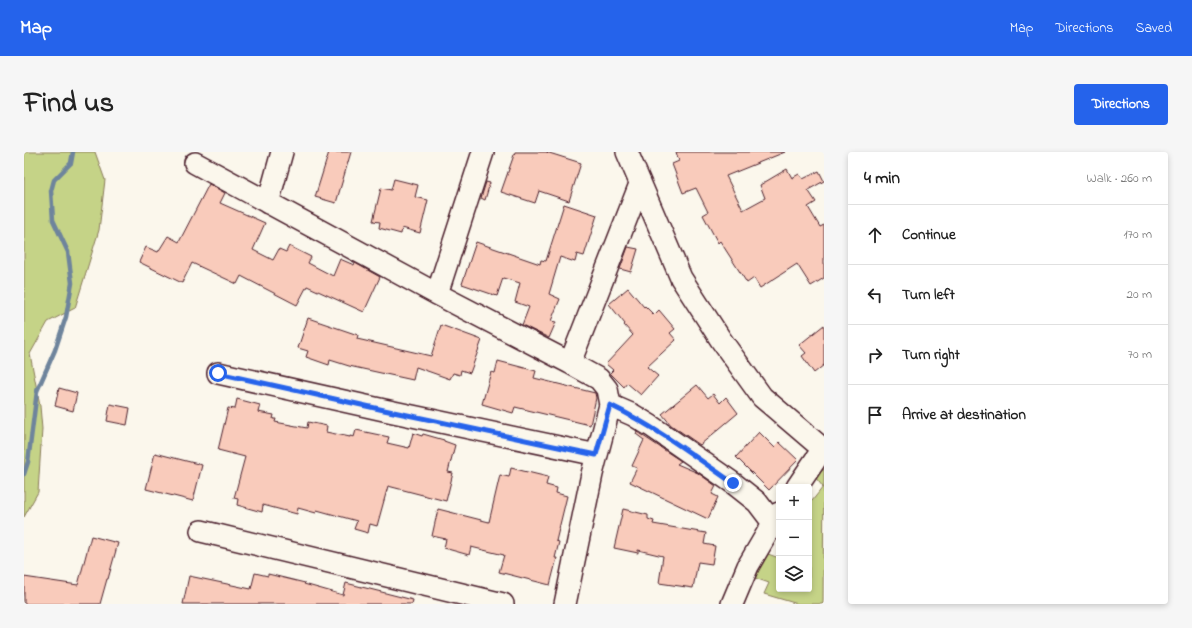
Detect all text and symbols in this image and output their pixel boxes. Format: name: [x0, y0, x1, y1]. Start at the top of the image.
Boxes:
text: Map: [20, 15, 52, 42]
text: Map: [1010, 18, 1033, 39]
text: Directions: [1055, 18, 1113, 39]
text: Saved: [1135, 18, 1172, 39]
text: Find us: [24, 84, 114, 125]
button: Directions: [1074, 84, 1168, 125]
text: 4 min: [864, 166, 900, 191]
text: Walk · 260 m: [1087, 169, 1152, 188]
icon: ahead: [864, 224, 886, 246]
text: Continue: [902, 224, 956, 246]
text: 170 m: [1124, 225, 1152, 244]
icon: left: [864, 284, 886, 306]
text: Turn left: [902, 284, 955, 306]
text: 20 m: [1127, 285, 1152, 304]
icon: right: [864, 344, 886, 366]
text: Turn right: [902, 344, 960, 366]
text: 70 m: [1128, 345, 1152, 364]
route start: [209, 364, 227, 382]
icon: arrive: [864, 404, 886, 426]
text: Arrive at destination: [902, 404, 1026, 426]
route end: [724, 474, 742, 492]
map controls: [776, 484, 812, 592]
button: +: [776, 484, 812, 520]
button: −: [776, 520, 812, 556]
button: layers: [776, 556, 812, 592]

